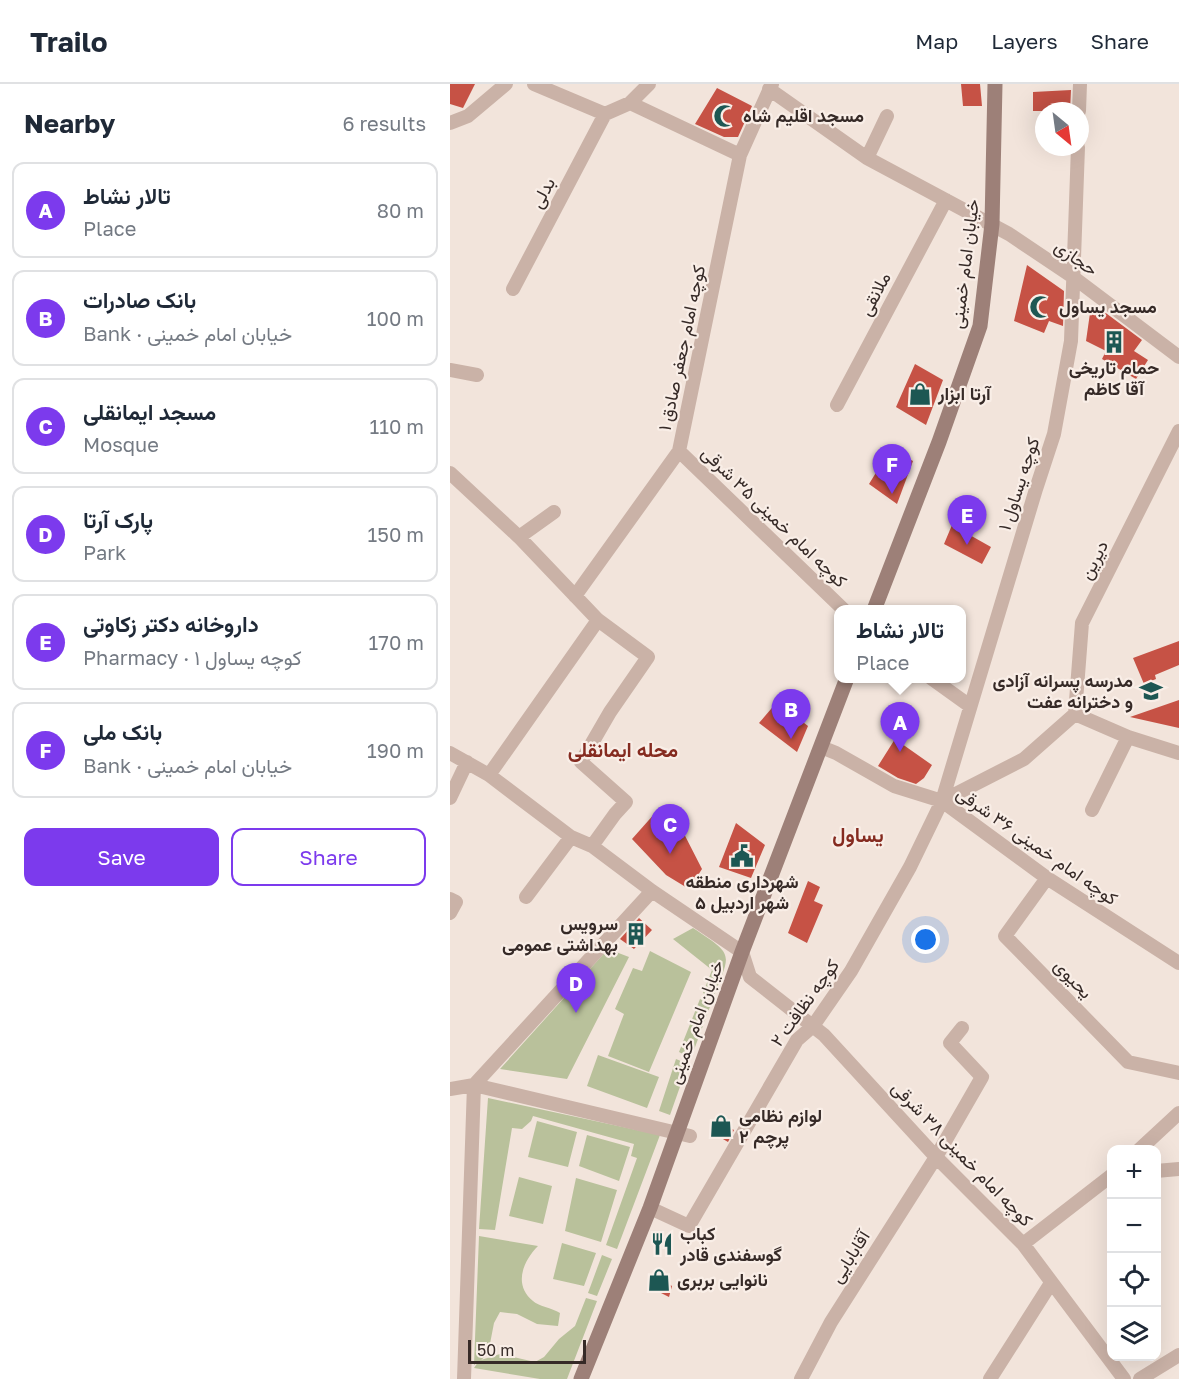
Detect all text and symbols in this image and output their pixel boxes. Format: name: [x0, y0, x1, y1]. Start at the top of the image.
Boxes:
text: Trailo: [30, 25, 108, 58]
text: Map: [915, 28, 958, 54]
text: Layers: [991, 28, 1058, 54]
text: Share: [1091, 28, 1149, 54]
north arrow: [1035, 102, 1089, 156]
mosque icon: مسجد اقلیم شاه: [712, 103, 738, 129]
place label: مسجد اقلیم شاه: [743, 104, 864, 128]
text: Nearby: [24, 108, 115, 139]
text: 6 results: [342, 111, 426, 135]
street label: بدلی: [525, 173, 560, 212]
text: تالار نشاط: [83, 182, 171, 209]
text: A: [38, 198, 53, 222]
text: 80 m: [377, 198, 424, 222]
street label: خیابان امام خمینی: [945, 198, 985, 330]
text: Place: [83, 216, 136, 240]
street label: حجازی: [1050, 234, 1103, 281]
street label: کوچه امام جعفر صادق ۱: [653, 263, 711, 433]
street label: ملانقی: [854, 268, 896, 320]
text: بانک صادرات: [83, 286, 196, 313]
mosque icon: مسجد یساول: [1028, 294, 1054, 320]
place label: مسجد یساول: [1059, 295, 1157, 318]
text: B: [38, 306, 53, 330]
text: 100 m: [367, 306, 424, 330]
text: Bank · خیابان امام خمینی: [83, 321, 292, 345]
building icon: حمام تاریخی آقا کاظم: [1101, 329, 1127, 355]
place label: حمام تاریخی آقا کاظم: [1069, 356, 1159, 401]
shop icon: آرتا ابزار: [907, 381, 933, 407]
place label: آرتا ابزار: [937, 382, 992, 405]
text: مسجد ایمانقلی: [83, 398, 216, 425]
text: C: [38, 414, 53, 438]
text: 110 m: [370, 414, 424, 438]
text: Mosque: [83, 432, 159, 456]
street label: کوچه یساول ۱: [993, 434, 1045, 534]
street label: کوچه امام خمینی ۳۵ شرقی: [696, 441, 852, 593]
pin: F: [872, 444, 912, 494]
pin: E: [948, 496, 986, 545]
text: پارک آرتا: [83, 506, 153, 533]
text: D: [38, 522, 53, 546]
text: 150 m: [368, 522, 424, 546]
street label: دیرین: [1074, 536, 1113, 583]
text: Park: [83, 540, 126, 564]
popup: [834, 605, 966, 683]
text: داروخانه دکتر زکاوتی: [83, 610, 259, 637]
text: تالار نشاط: [856, 616, 944, 643]
text: E: [39, 630, 52, 654]
text: 170 m: [369, 630, 424, 654]
text: Pharmacy · کوچه یساول ۱: [83, 645, 302, 669]
text: Place: [856, 650, 909, 674]
place label: مدرسه پسرانه آزادی و دخترانه عفت: [992, 669, 1133, 713]
school or university icon: مدرسه پسرانه آزادی و دخترانه عفت: [1138, 678, 1164, 704]
pin: B: [772, 690, 810, 739]
pin: A: [880, 702, 920, 752]
text: بانک ملی: [83, 718, 162, 745]
district label: محله ایمانقلی: [568, 737, 678, 762]
text: F: [40, 738, 51, 762]
text: 190 m: [367, 738, 424, 762]
text: Bank · خیابان امام خمینی: [83, 753, 292, 777]
street label: کوچه امام خمینی ۳۶ شرقی: [952, 781, 1122, 911]
pin: C: [650, 804, 690, 854]
district label: یساول: [832, 822, 884, 848]
button: Save: [24, 828, 219, 886]
button: Share: [231, 828, 426, 886]
public building icon: شهرداری منطقه ۵ شهر اردبیل: [729, 843, 755, 869]
place label: شهرداری منطقه ۵ شهر اردبیل: [685, 870, 799, 914]
place label: سرویس بهداشتی عمومی: [502, 912, 618, 956]
building icon: سرویس بهداشتی عمومی: [623, 921, 649, 947]
your location: [911, 925, 940, 954]
street label: کوچه نظافت ۲: [765, 954, 845, 1052]
street label: یحیوی: [1049, 954, 1098, 1003]
street label: خیابان امام خمینی: [662, 957, 730, 1087]
pin: D: [556, 964, 596, 1013]
street label: کوچه امام خمینی ۳۸ شرقی: [886, 1076, 1038, 1232]
place label: لوازم نظامی پرچم ۲: [739, 1104, 822, 1149]
shop icon: لوازم نظامی پرچم ۲: [708, 1113, 734, 1139]
map controls: [1107, 1145, 1161, 1361]
button: +: [1107, 1145, 1161, 1199]
button: −: [1107, 1199, 1161, 1253]
place label: کباب گوسفندی قادر: [679, 1222, 782, 1266]
street label: آقابابایی: [825, 1225, 876, 1287]
restaurant icon: کباب گوسفندی قادر: [649, 1231, 675, 1257]
button: locate: [1107, 1253, 1161, 1307]
shop icon: نانوایی بربری: [646, 1267, 672, 1293]
place label: نانوایی بربری: [677, 1268, 768, 1291]
button: layers: [1107, 1307, 1161, 1361]
scale bar: [468, 1337, 586, 1364]
text: 50 m: [477, 1340, 514, 1360]

